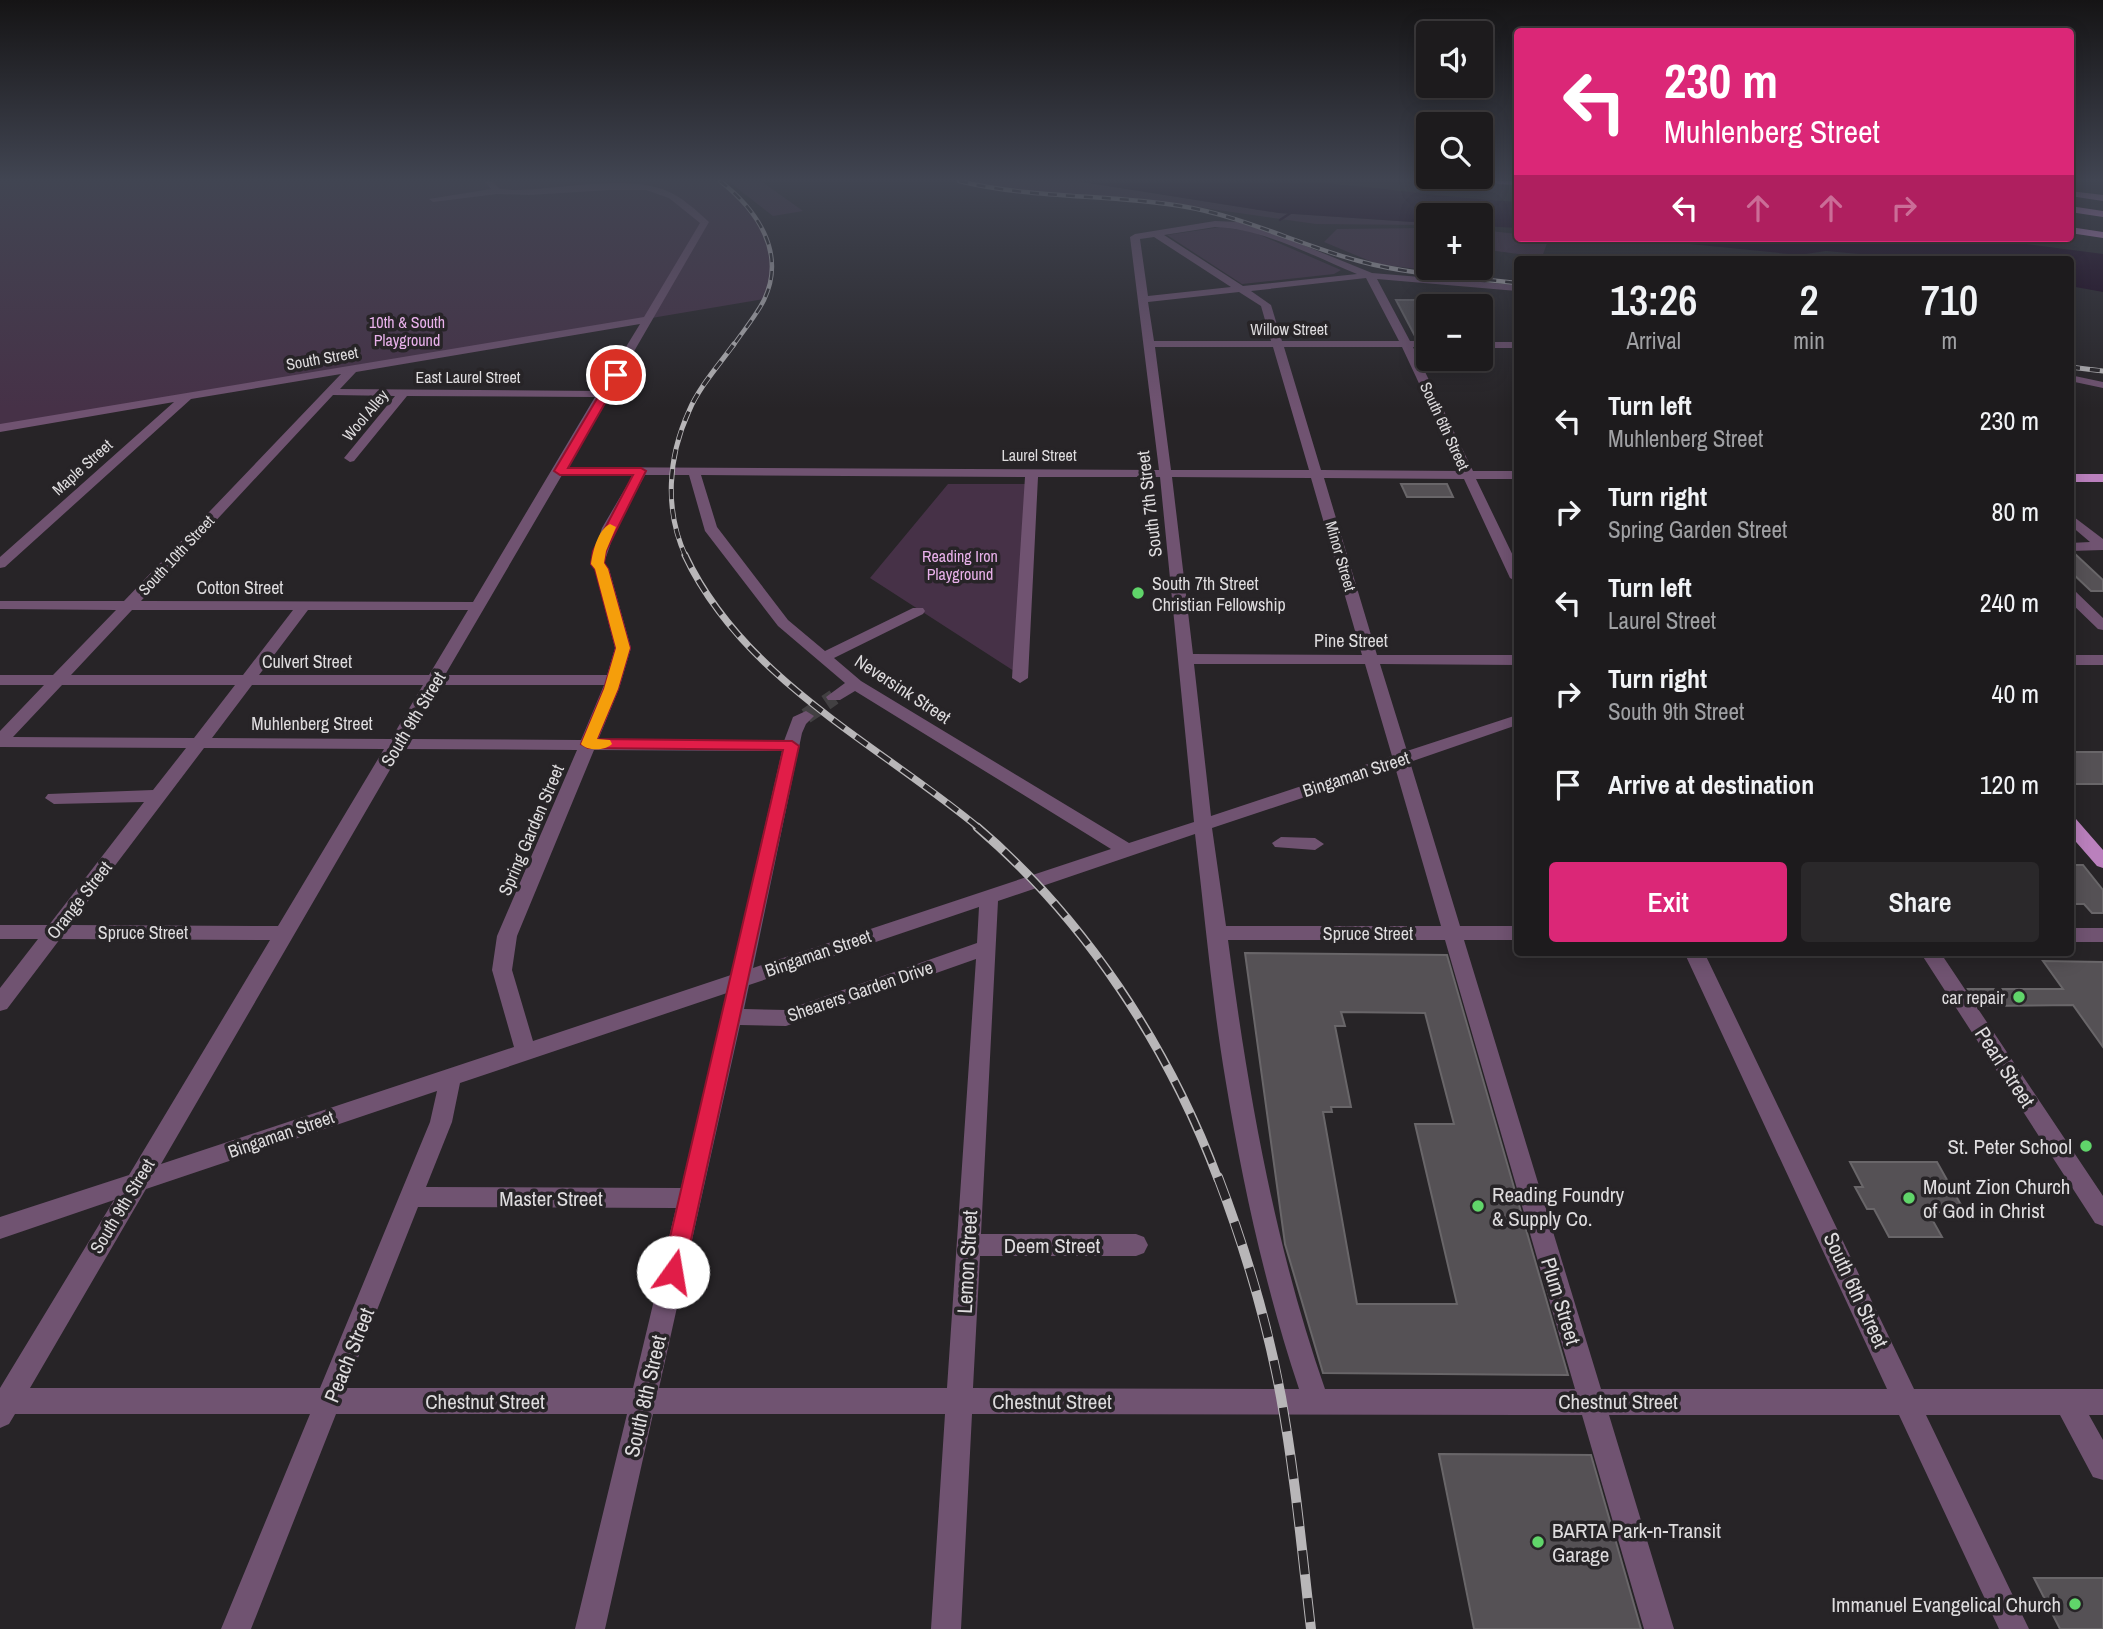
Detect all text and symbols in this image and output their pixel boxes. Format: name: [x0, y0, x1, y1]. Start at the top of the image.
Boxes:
map controls: [1416, 21, 1493, 371]
button: sound: [1416, 21, 1493, 98]
text: 230 m: [1664, 47, 1778, 113]
icon: left: [1549, 56, 1640, 147]
text: Muhlenberg Street: [1664, 110, 1880, 153]
button: search: [1416, 112, 1493, 189]
icon: left: [1666, 189, 1704, 227]
icon: ahead: [1739, 189, 1777, 227]
icon: ahead: [1812, 189, 1850, 227]
icon: right: [1885, 189, 1923, 227]
button: +: [1416, 203, 1493, 280]
text: 13:26: [1610, 272, 1697, 328]
text: 2: [1799, 272, 1819, 328]
text: 710: [1921, 272, 1978, 328]
button: −: [1416, 294, 1493, 371]
park label: 10th & South Playground: [369, 311, 445, 351]
street label: Willow Street: [1250, 318, 1328, 340]
text: Arrival: [1626, 325, 1681, 356]
text: min: [1793, 325, 1825, 356]
text: m: [1942, 325, 1957, 356]
street label: South Street: [284, 341, 360, 375]
pin: [586, 345, 646, 405]
icon: arrive: [597, 356, 635, 394]
street label: East Laurel Street: [415, 366, 521, 388]
street label: South 6th Street: [1415, 378, 1475, 474]
street label: Wool Alley: [337, 384, 393, 445]
text: Turn left: [1608, 388, 1692, 423]
icon: left: [1549, 402, 1587, 440]
text: 230 m: [1980, 403, 2039, 438]
text: Muhlenberg Street: [1608, 423, 1763, 454]
street label: Maple Street: [47, 434, 117, 500]
street label: Laurel Street: [1001, 444, 1077, 466]
street label: South 7th Street: [1130, 450, 1168, 558]
text: Turn right: [1608, 479, 1707, 514]
icon: right: [1549, 493, 1587, 531]
text: 80 m: [1992, 494, 2039, 529]
street label: South 10th Street: [133, 510, 219, 600]
text: Spring Garden Street: [1608, 514, 1787, 545]
street label: Minor Street: [1320, 518, 1362, 594]
park label: Reading Iron Playground: [922, 545, 998, 585]
text: Turn left: [1608, 570, 1692, 605]
place label: South 7th Street Christian Fellowship: [1152, 571, 1286, 617]
street label: Cotton Street: [197, 575, 283, 600]
icon: left: [1549, 584, 1587, 622]
marker: South 7th Street Christian Fellowship: [1130, 585, 1146, 601]
text: 240 m: [1980, 585, 2039, 620]
text: Laurel Street: [1608, 605, 1716, 636]
street label: Pine Street: [1314, 628, 1388, 653]
street label: Culvert Street: [262, 649, 352, 674]
street label: Neversink Street: [850, 649, 956, 729]
text: Turn right: [1608, 661, 1707, 696]
street label: South 9th Street: [375, 667, 451, 771]
icon: right: [1549, 675, 1587, 713]
text: 40 m: [1992, 676, 2039, 711]
text: South 9th Street: [1608, 696, 1744, 727]
street label: Muhlenberg Street: [251, 711, 373, 736]
street label: Bingaman Street: [1299, 745, 1413, 803]
street label: Spring Garden Street: [492, 761, 570, 899]
icon: arrive: [1549, 766, 1587, 804]
text: Arrive at destination: [1608, 767, 1814, 802]
text: 120 m: [1980, 767, 2039, 802]
street label: Orange Street: [41, 856, 117, 944]
button: Exit: [1549, 862, 1787, 942]
button: Share: [1801, 862, 2039, 942]
street label: Spruce Street: [98, 920, 188, 945]
street label: Spruce Street: [1323, 921, 1413, 946]
street label: Bingaman Street: [762, 923, 874, 983]
street label: Shearers Garden Drive: [784, 954, 936, 1028]
place label: car repair: [1942, 985, 2005, 1010]
marker: car repair: [2011, 989, 2027, 1005]
street label: Pearl Street: [1968, 1021, 2042, 1113]
street label: Bingaman Street: [225, 1104, 337, 1164]
place label: St. Peter School: [1948, 1132, 2072, 1161]
marker: St. Peter School: [2078, 1138, 2094, 1154]
street label: South 9th Street: [84, 1154, 160, 1258]
place label: Mount Zion Church of God in Christ: [1923, 1172, 2070, 1225]
place label: Reading Foundry & Supply Co.: [1492, 1180, 1625, 1233]
street label: Master Street: [499, 1184, 603, 1213]
marker: Mount Zion Church of God in Christ: [1901, 1190, 1917, 1206]
marker: Reading Foundry & Supply Co.: [1470, 1198, 1486, 1214]
street label: Lemon Street: [950, 1209, 984, 1314]
street label: South 6th Street: [1817, 1227, 1896, 1353]
street label: Deem Street: [1004, 1231, 1101, 1260]
position arrow: [636, 1235, 710, 1309]
street label: Plum Street: [1534, 1254, 1588, 1348]
street label: Peach Street: [317, 1303, 381, 1407]
street label: South 8th Street: [617, 1332, 673, 1460]
street label: Chestnut Street: [425, 1387, 545, 1416]
street label: Chestnut Street: [992, 1387, 1112, 1416]
street label: Chestnut Street: [1558, 1387, 1678, 1416]
place label: BARTA Park-n-Transit Garage: [1552, 1516, 1721, 1569]
marker: BARTA Park-n-Transit Garage: [1530, 1534, 1546, 1550]
place label: Immanuel Evangelical Church: [1831, 1590, 2061, 1619]
marker: Immanuel Evangelical Church: [2067, 1596, 2083, 1612]

